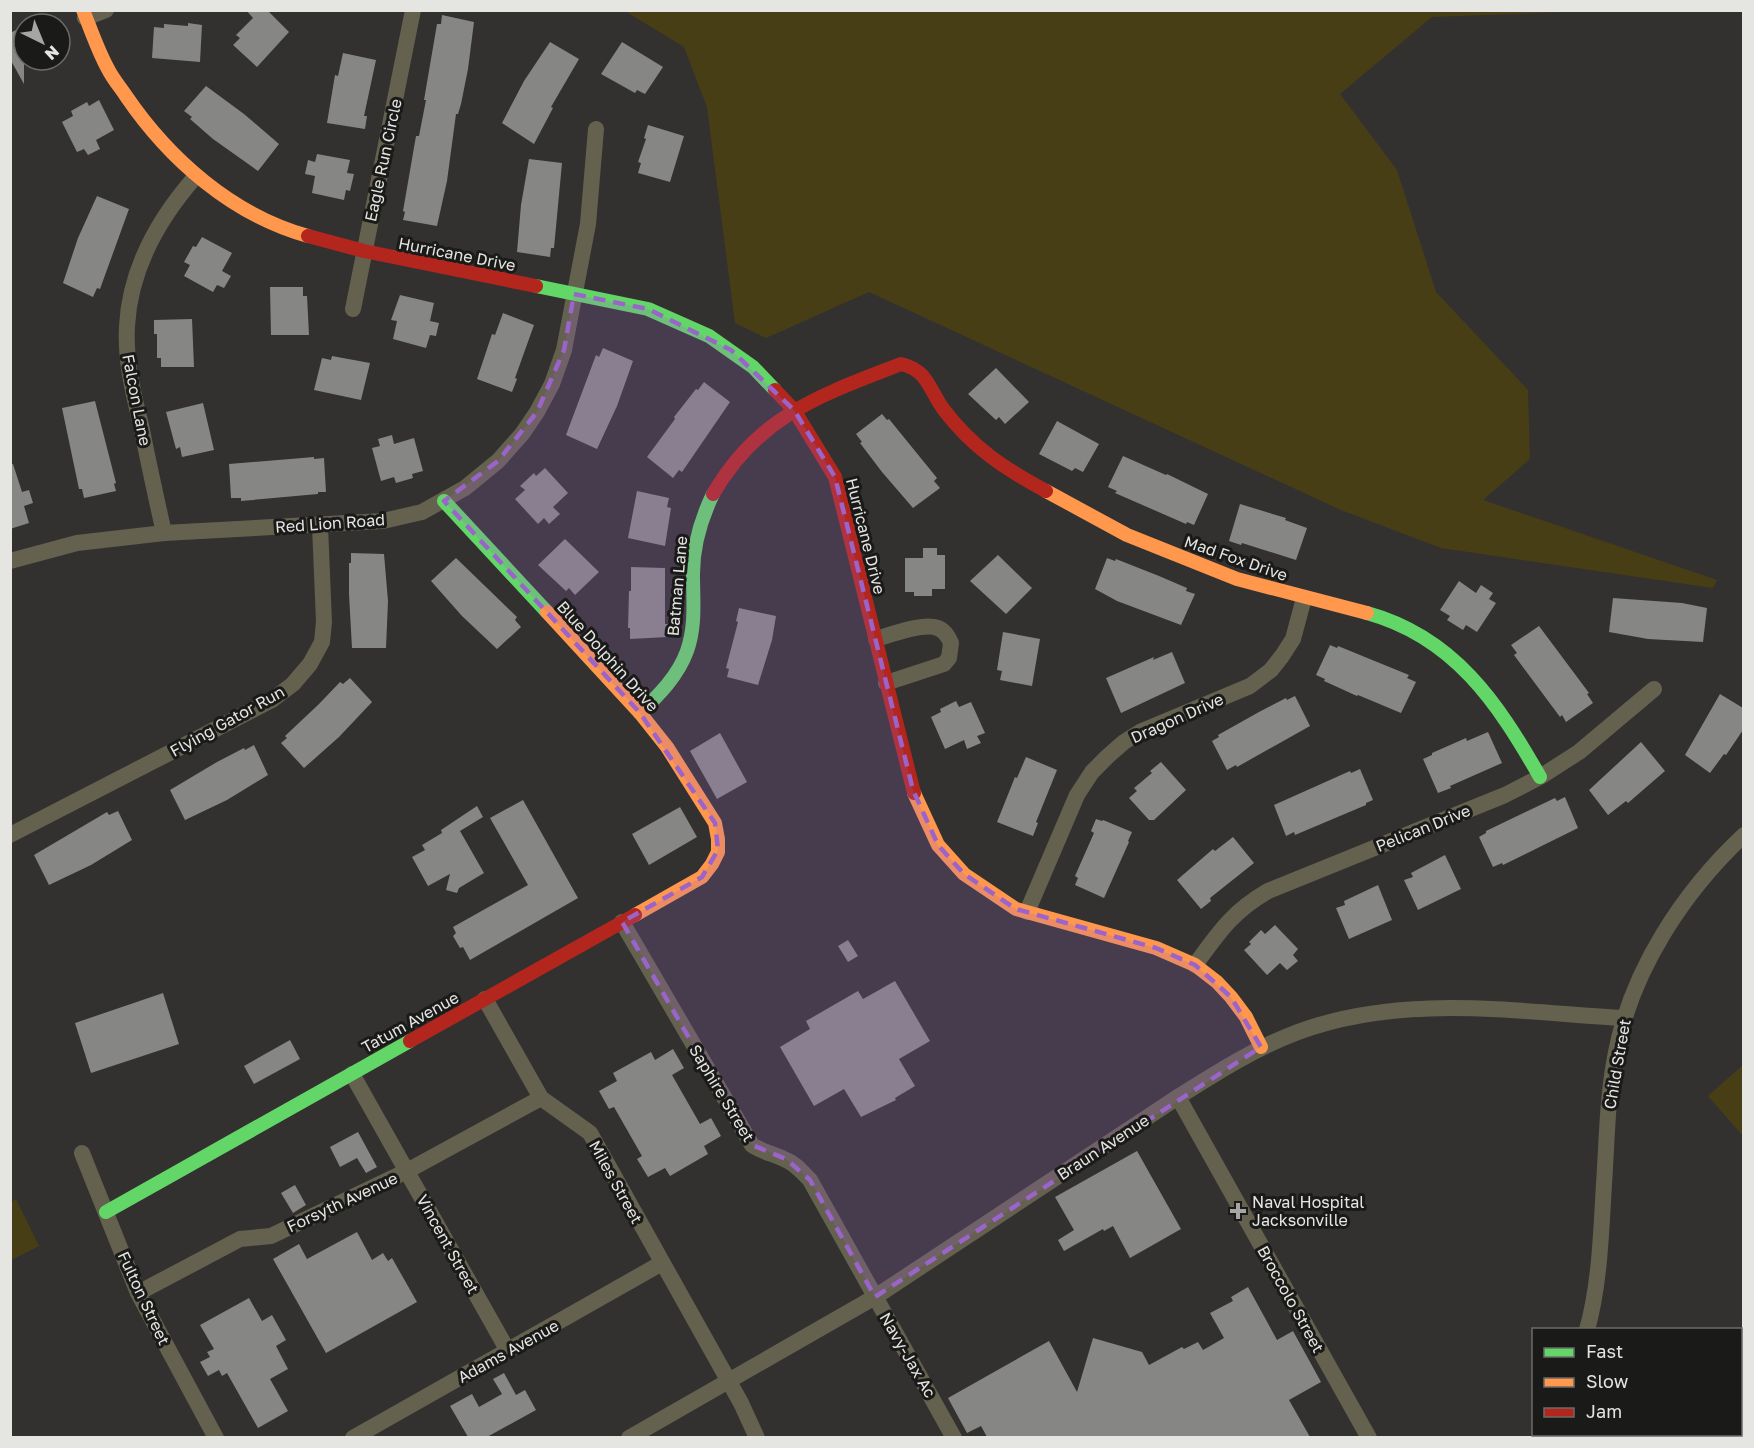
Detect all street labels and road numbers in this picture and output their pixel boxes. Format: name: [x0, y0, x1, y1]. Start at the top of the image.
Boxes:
street label: Eagle Run Circle: [360, 97, 406, 223]
street label: Hurricane Drive: [397, 233, 517, 275]
street label: Falcon Lane: [118, 353, 156, 447]
street label: Hurricane Drive: [842, 476, 890, 596]
street label: Red Lion Road: [274, 509, 386, 537]
street label: Mad Fox Drive: [1182, 531, 1290, 585]
street label: Batman Lane: [663, 535, 691, 637]
street label: Blue Dolphin Drive: [553, 596, 663, 716]
street label: Flying Gator Run: [166, 681, 288, 761]
street label: Dragon Drive: [1128, 689, 1226, 747]
street label: Pelican Drive: [1373, 800, 1473, 856]
street label: Tatum Avenue: [358, 987, 462, 1057]
street label: Child Street: [1599, 1017, 1635, 1111]
street label: Saphire Street: [685, 1041, 759, 1145]
street label: Braun Avenue: [1053, 1110, 1153, 1184]
street label: Miles Street: [585, 1137, 647, 1227]
street label: Forsyth Avenue: [283, 1168, 401, 1236]
street label: Vincent Street: [413, 1191, 483, 1297]
street label: Broccolo Street: [1253, 1242, 1329, 1356]
street label: Fulton Street: [114, 1248, 174, 1348]
street label: Navy-Jax Ac: [876, 1309, 941, 1401]
street label: Adams Avenue: [454, 1315, 562, 1387]

